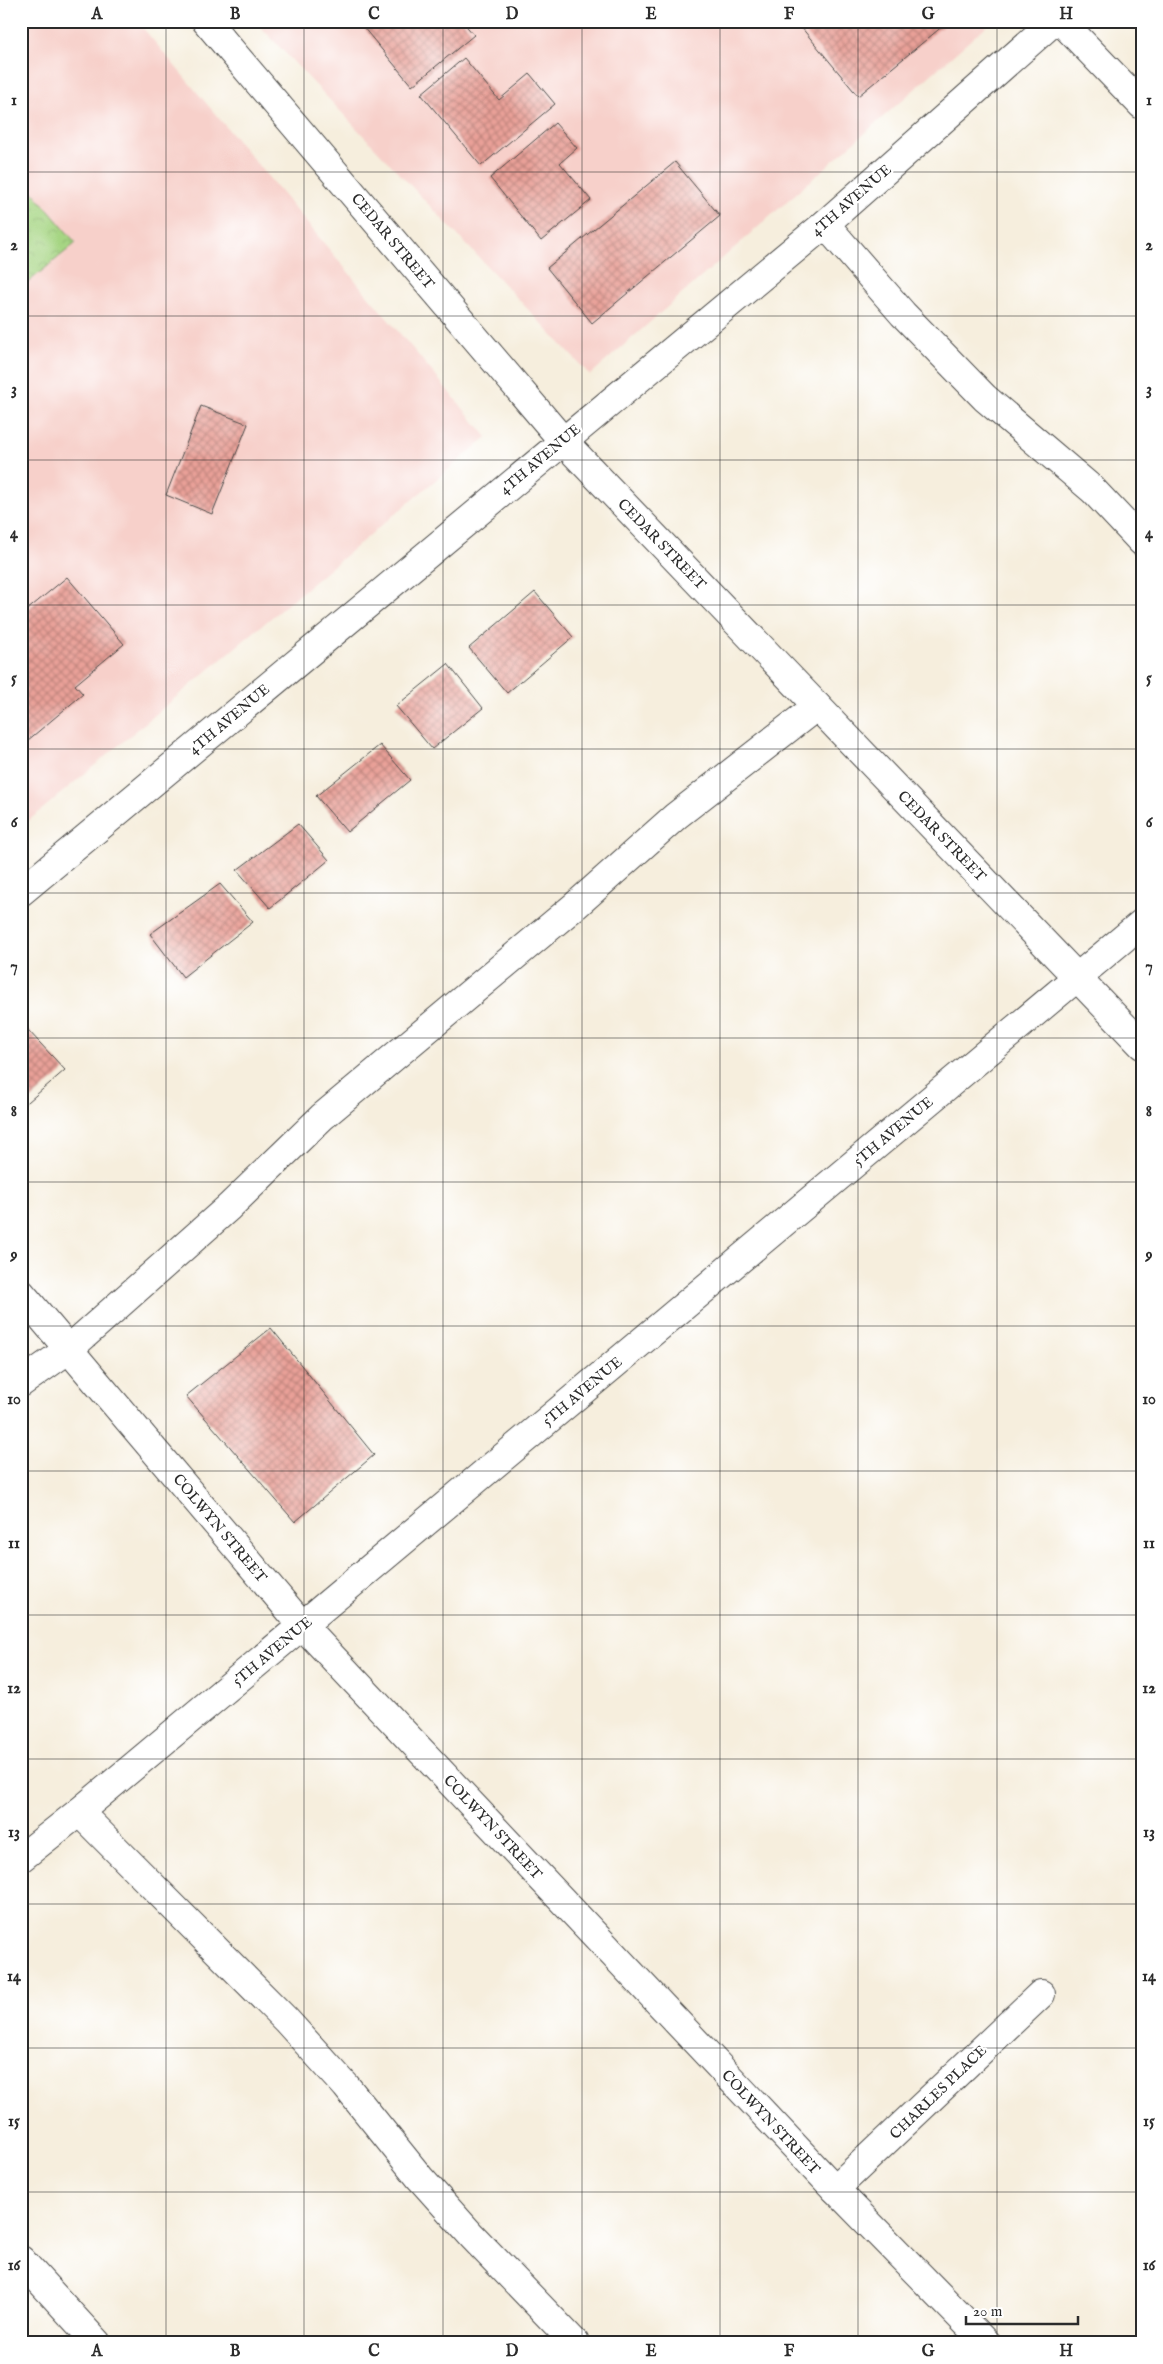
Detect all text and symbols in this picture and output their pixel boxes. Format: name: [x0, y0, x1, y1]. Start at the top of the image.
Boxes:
text: A: [91, 5, 104, 25]
text: B: [230, 5, 241, 25]
text: C: [368, 5, 380, 25]
text: D: [506, 5, 519, 25]
text: E: [645, 5, 657, 25]
text: F: [784, 5, 795, 25]
text: G: [922, 5, 935, 25]
text: H: [1059, 5, 1073, 25]
text: 1: [11, 91, 17, 111]
text: 1: [1146, 91, 1152, 111]
street label: 4TH AVENUE: [807, 160, 895, 240]
street label: CEDAR STREET: [347, 190, 438, 293]
text: 2: [10, 236, 18, 256]
text: 2: [1145, 236, 1153, 256]
text: 3: [11, 380, 17, 400]
text: 3: [1146, 380, 1152, 400]
street label: 4TH AVENUE: [496, 420, 585, 499]
street label: CEDAR STREET: [613, 495, 710, 594]
text: 4: [10, 524, 19, 544]
text: 4: [1145, 524, 1154, 544]
text: 5: [11, 669, 17, 689]
text: 5: [1146, 669, 1152, 689]
street label: 4TH AVENUE: [185, 680, 274, 759]
street label: CEDAR STREET: [893, 787, 990, 886]
text: 6: [11, 813, 19, 833]
text: 6: [1146, 813, 1154, 833]
text: 7: [10, 957, 18, 977]
text: 7: [1145, 957, 1153, 977]
street label: 5TH AVENUE: [850, 1093, 937, 1170]
text: 8: [11, 1102, 17, 1122]
text: 8: [1146, 1102, 1152, 1122]
text: 9: [10, 1246, 18, 1266]
text: 9: [1145, 1246, 1153, 1266]
street label: 5TH AVENUE: [539, 1353, 626, 1430]
text: 10: [7, 1390, 21, 1410]
text: 10: [1142, 1390, 1156, 1410]
street label: COLWYN STREET: [169, 1470, 271, 1587]
text: 11: [8, 1534, 20, 1554]
text: 11: [1143, 1534, 1155, 1554]
street label: 5TH AVENUE: [229, 1613, 316, 1690]
text: 12: [7, 1679, 21, 1699]
text: 12: [1142, 1679, 1156, 1699]
street label: COLWYN STREET: [439, 1771, 546, 1884]
text: 13: [8, 1823, 20, 1843]
text: 13: [1143, 1823, 1155, 1843]
text: 14: [7, 1967, 22, 1987]
text: 14: [1142, 1967, 1157, 1987]
street label: CHARLES PLACE: [886, 2041, 991, 2143]
street label: COLWYN STREET: [717, 2066, 824, 2179]
text: 15: [8, 2112, 20, 2132]
text: 15: [1143, 2112, 1155, 2132]
text: 16: [8, 2256, 22, 2276]
text: 16: [1143, 2256, 1157, 2276]
scale bar: [966, 2294, 1078, 2326]
text: 20 m: [973, 2302, 1003, 2321]
text: A: [91, 2342, 104, 2362]
text: B: [230, 2342, 241, 2362]
text: C: [368, 2342, 380, 2362]
text: D: [506, 2342, 519, 2362]
text: E: [645, 2342, 657, 2362]
text: F: [784, 2342, 795, 2362]
text: G: [922, 2342, 935, 2362]
text: H: [1059, 2342, 1073, 2362]

